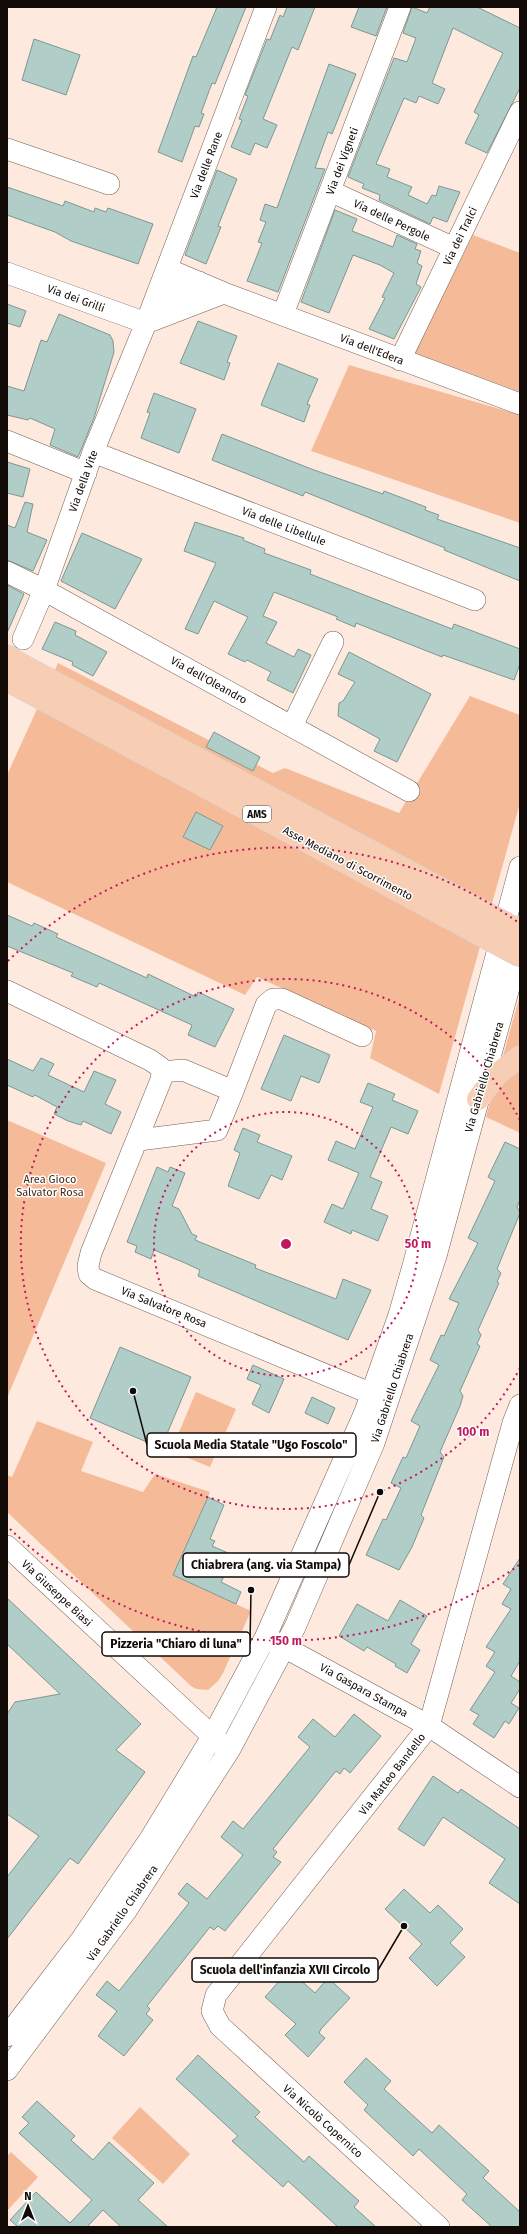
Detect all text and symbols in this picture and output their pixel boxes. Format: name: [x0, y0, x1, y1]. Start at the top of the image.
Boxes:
street label: Via dei Vigneti: [324, 126, 361, 197]
street label: Via delle Rane: [188, 130, 225, 201]
street label: Via delle Pergole: [351, 197, 432, 244]
street label: Via dei Tralci: [441, 205, 480, 268]
street label: Via dei Grilli: [45, 282, 106, 315]
street label: Via dell'Edera: [338, 331, 406, 368]
street label: Via della Vite: [66, 448, 101, 514]
street label: Via delle Libellule: [240, 504, 328, 549]
street label: Via dell'Oleandro: [168, 654, 249, 707]
road number: AMS: [243, 806, 271, 822]
street label: Asse Mediano di Scorrimento: [281, 824, 415, 903]
street label: Via Gabriello Chiabrera: [462, 1020, 507, 1134]
park label: Area Gioco Salvator Rosa: [16, 1173, 84, 1199]
centre of rings: [279, 1237, 293, 1251]
text: 50 m: [405, 1237, 431, 1251]
street label: Via Salvatore Rosa: [119, 1284, 209, 1331]
street label: Via Gabriello Chiabrera: [369, 1332, 416, 1445]
text: 100 m: [457, 1425, 489, 1439]
callout: Scuola Media Statale "Ugo Foscolo": [147, 1433, 356, 1457]
text: Scuola Media Statale "Ugo Foscolo": [155, 1438, 347, 1452]
callout: Chiabrera (ang. via Stampa): [183, 1553, 349, 1577]
street label: Via Giuseppe Biasi: [19, 1557, 95, 1629]
text: Chiabrera (ang. via Stampa): [191, 1558, 341, 1572]
callout: Pizzeria "Chiaro di luna": [102, 1632, 250, 1656]
text: 150 m: [270, 1634, 302, 1648]
text: Pizzeria "Chiaro di luna": [110, 1637, 242, 1651]
street label: Via Gaspara Stampa: [317, 1661, 410, 1720]
street label: Via Matteo Bandello: [356, 1731, 428, 1818]
street label: Via Gabriello Chiabrera: [84, 1863, 161, 1964]
callout: Scuola dell'infanzia XVII Circolo: [192, 1958, 378, 1982]
text: Scuola dell'infanzia XVII Circolo: [200, 1963, 370, 1977]
street label: Via Nicolò Copernico: [280, 2082, 365, 2161]
north arrow: [8, 2186, 48, 2226]
text: N: [24, 2190, 32, 2203]

